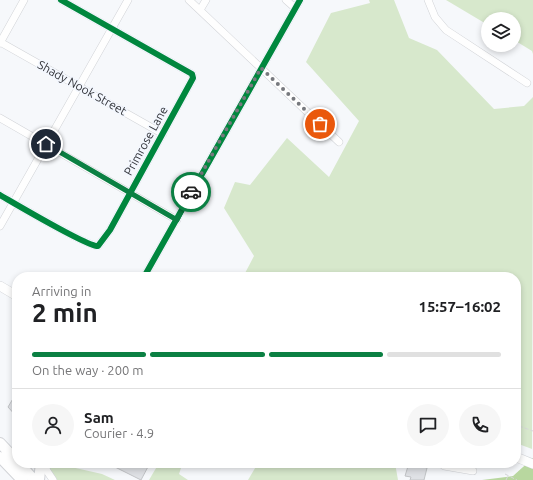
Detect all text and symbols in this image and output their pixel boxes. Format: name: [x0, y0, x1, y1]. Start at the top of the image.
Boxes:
map controls: [481, 12, 521, 52]
button: layers: [481, 12, 521, 52]
street label: Shady Nook Street: [35, 58, 129, 118]
street label: Primrose Lane: [121, 104, 170, 178]
pin: [303, 107, 337, 141]
icon: bag: [309, 113, 331, 135]
pin: [29, 127, 63, 161]
icon: home: [35, 133, 57, 155]
courier: [171, 172, 211, 212]
icon: car: [180, 181, 202, 203]
text: Arriving in: [32, 284, 91, 298]
text: 2 min: [32, 298, 98, 327]
text: 15:57–16:02: [418, 298, 501, 315]
text: On the way · 200 m: [32, 363, 144, 377]
button: person: [32, 404, 74, 446]
button: chat: [407, 404, 449, 446]
button: phone: [459, 404, 501, 446]
text: Sam: [84, 409, 114, 426]
text: Courier · 4.9: [84, 426, 154, 440]

